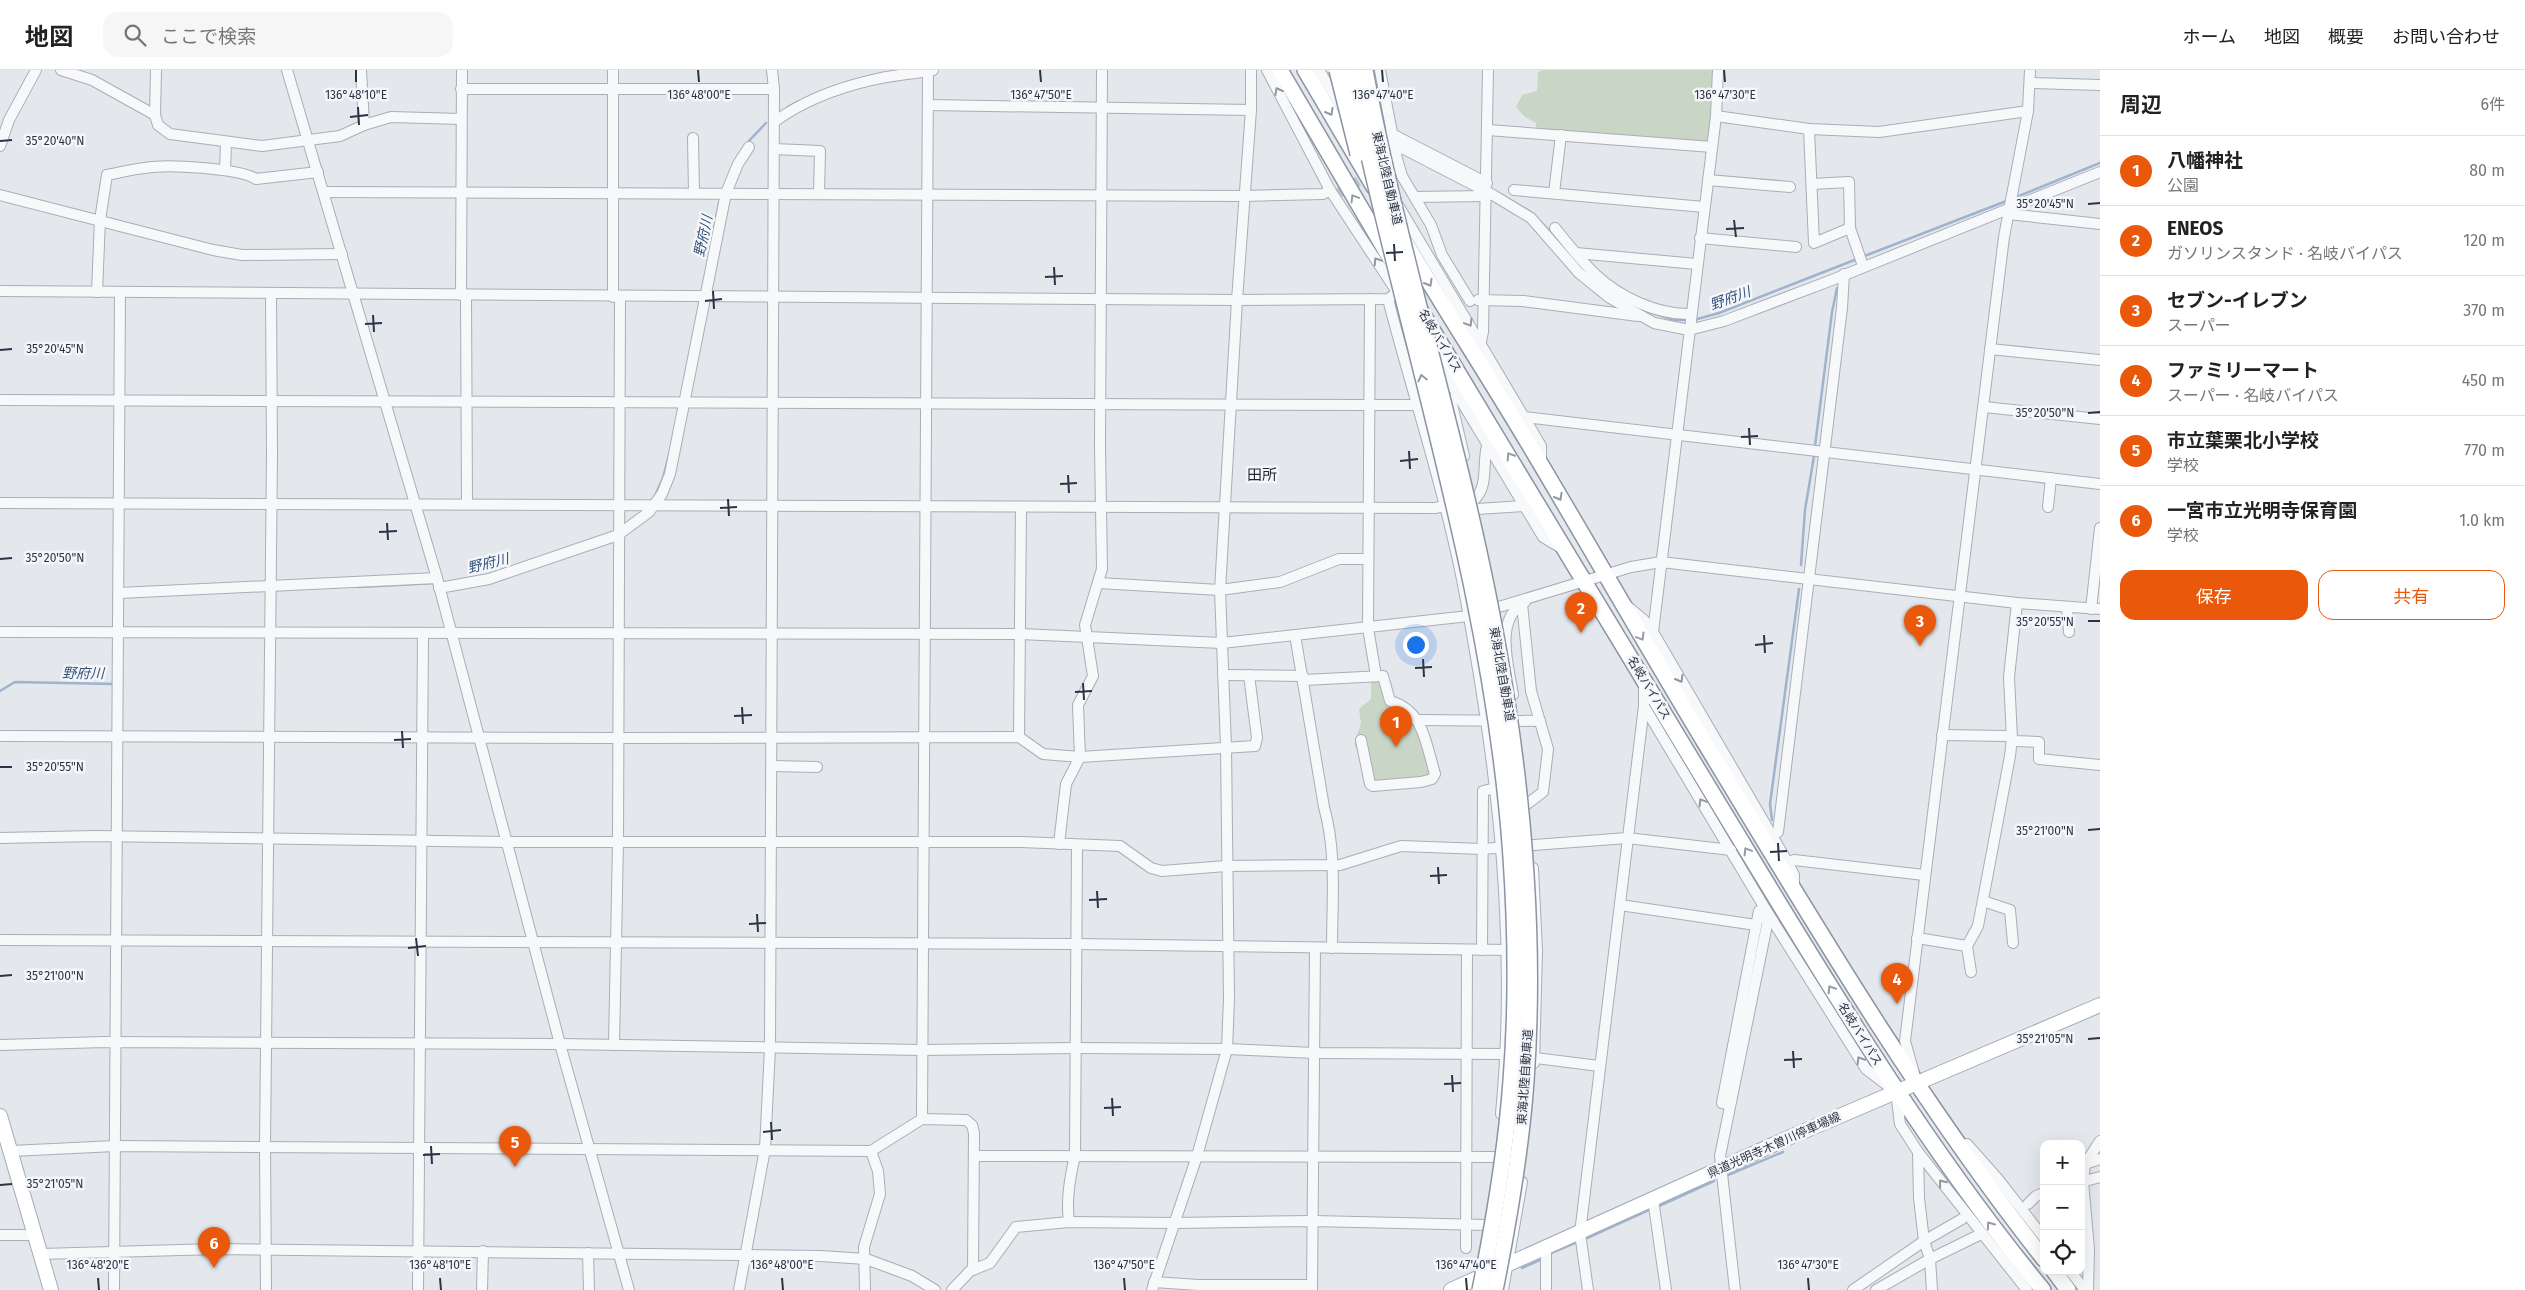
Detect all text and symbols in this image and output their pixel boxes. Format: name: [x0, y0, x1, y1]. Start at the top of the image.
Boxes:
search box: [103, 12, 453, 57]
icon: search: [121, 21, 149, 49]
text: 地図: [25, 23, 73, 51]
text: ここで検索: [161, 25, 256, 48]
text: ホーム: [2183, 26, 2236, 48]
text: 地図: [2264, 26, 2300, 48]
text: 概要: [2328, 26, 2364, 48]
text: お問い合わせ: [2392, 26, 2500, 48]
one-way arrow: [1274, 87, 1284, 96]
text: 136°48'10"E: [325, 88, 387, 102]
text: 136°48'00"E: [667, 88, 731, 102]
text: 136°47'50"E: [1010, 88, 1072, 102]
text: 136°47'40"E: [1352, 88, 1414, 102]
text: 136°47'30"E: [1694, 88, 1756, 102]
text: 周辺: [2120, 92, 2162, 118]
text: 6件: [2480, 95, 2505, 114]
one-way arrow: [1324, 106, 1334, 115]
street label: 東海北陸自動車道: [1369, 130, 1405, 226]
text: 35°20'40"N: [26, 134, 84, 148]
text: 八幡神社: [2167, 149, 2243, 172]
text: 1: [2132, 161, 2140, 180]
text: 80 m: [2469, 161, 2505, 180]
text: 公園: [2167, 176, 2199, 195]
one-way arrow: [1350, 194, 1360, 203]
text: 35°20'45"N: [2016, 197, 2074, 211]
water label: 野府川: [691, 212, 717, 258]
text: ENEOS: [2167, 217, 2223, 240]
text: 2: [2132, 231, 2140, 250]
text: 120 m: [2463, 231, 2505, 250]
text: ガソリンスタンド · 名岐バイパス: [2167, 244, 2403, 263]
one-way arrow: [1374, 257, 1383, 267]
one-way arrow: [1423, 277, 1433, 286]
water label: 野府川: [1708, 283, 1755, 314]
text: セブン-イレブン: [2167, 289, 2308, 312]
text: 3: [2132, 301, 2140, 320]
text: 370 m: [2463, 301, 2505, 320]
street label: 名岐バイパス: [1416, 307, 1464, 375]
text: スーパー: [2167, 316, 2231, 335]
one-way arrow: [1463, 317, 1473, 326]
text: 35°20'45"N: [26, 342, 84, 356]
text: ファミリーマート: [2167, 359, 2319, 382]
text: 4: [2131, 371, 2141, 390]
text: 450 m: [2462, 371, 2505, 390]
one-way arrow: [1417, 373, 1428, 382]
text: スーパー · 名岐バイパス: [2167, 386, 2339, 405]
text: 35°20'50"N: [2016, 406, 2074, 420]
text: 市立葉栗北小学校: [2167, 429, 2319, 452]
text: 5: [2132, 441, 2140, 460]
text: 770 m: [2464, 441, 2505, 460]
one-way arrow: [1507, 453, 1517, 462]
text: 学校: [2167, 456, 2199, 475]
district label: 田所: [1247, 466, 1277, 484]
one-way arrow: [1552, 491, 1562, 500]
text: 一宮市立光明寺保育園: [2167, 499, 2357, 522]
text: 6: [2131, 511, 2141, 530]
text: 1.0 km: [2459, 511, 2505, 530]
text: 学校: [2167, 526, 2199, 545]
water label: 野府川: [466, 550, 512, 577]
text: 35°20'50"N: [26, 551, 84, 565]
button: 保存: [2120, 570, 2308, 620]
button: 共有: [2318, 570, 2505, 620]
pin: 2: [1565, 592, 1597, 633]
pin: 3: [1904, 605, 1936, 646]
text: 35°20'55"N: [2016, 615, 2074, 629]
street label: 東海北陸自動車道: [1487, 626, 1517, 722]
one-way arrow: [1635, 631, 1645, 640]
your location: [1403, 632, 1429, 658]
street label: 名岐バイパス: [1625, 654, 1673, 722]
water label: 野府川: [62, 665, 106, 682]
one-way arrow: [1674, 674, 1684, 683]
pin: 1: [1380, 706, 1412, 747]
text: 35°20'55"N: [26, 760, 84, 774]
one-way arrow: [1698, 798, 1708, 807]
text: 35°21'00"N: [2016, 824, 2074, 838]
one-way arrow: [1743, 847, 1753, 856]
pin: 4: [1881, 963, 1913, 1004]
text: 35°21'00"N: [26, 969, 84, 983]
one-way arrow: [1828, 985, 1837, 994]
street label: 名岐バイパス: [1835, 1000, 1885, 1068]
street label: 東海北陸自動車道: [1515, 1029, 1535, 1125]
text: 35°21'05"N: [2017, 1032, 2073, 1046]
one-way arrow: [1856, 1056, 1866, 1065]
street label: 県道光明寺木曽川停車場線: [1705, 1109, 1843, 1181]
pin: 5: [499, 1126, 531, 1167]
map controls: [2040, 1140, 2085, 1275]
button: +: [2040, 1140, 2085, 1185]
text: 35°21'05"N: [27, 1177, 83, 1191]
one-way arrow: [1939, 1180, 1948, 1189]
button: −: [2040, 1185, 2085, 1230]
one-way arrow: [1987, 1221, 1996, 1231]
pin: 6: [198, 1227, 230, 1268]
button: locate: [2040, 1230, 2085, 1275]
text: 136°48'20"E: [67, 1258, 129, 1272]
text: 136°48'10"E: [409, 1258, 471, 1272]
text: 136°48'00"E: [750, 1258, 814, 1272]
text: 136°47'50"E: [1093, 1258, 1155, 1272]
text: 136°47'40"E: [1435, 1258, 1497, 1272]
text: 136°47'30"E: [1777, 1258, 1839, 1272]

